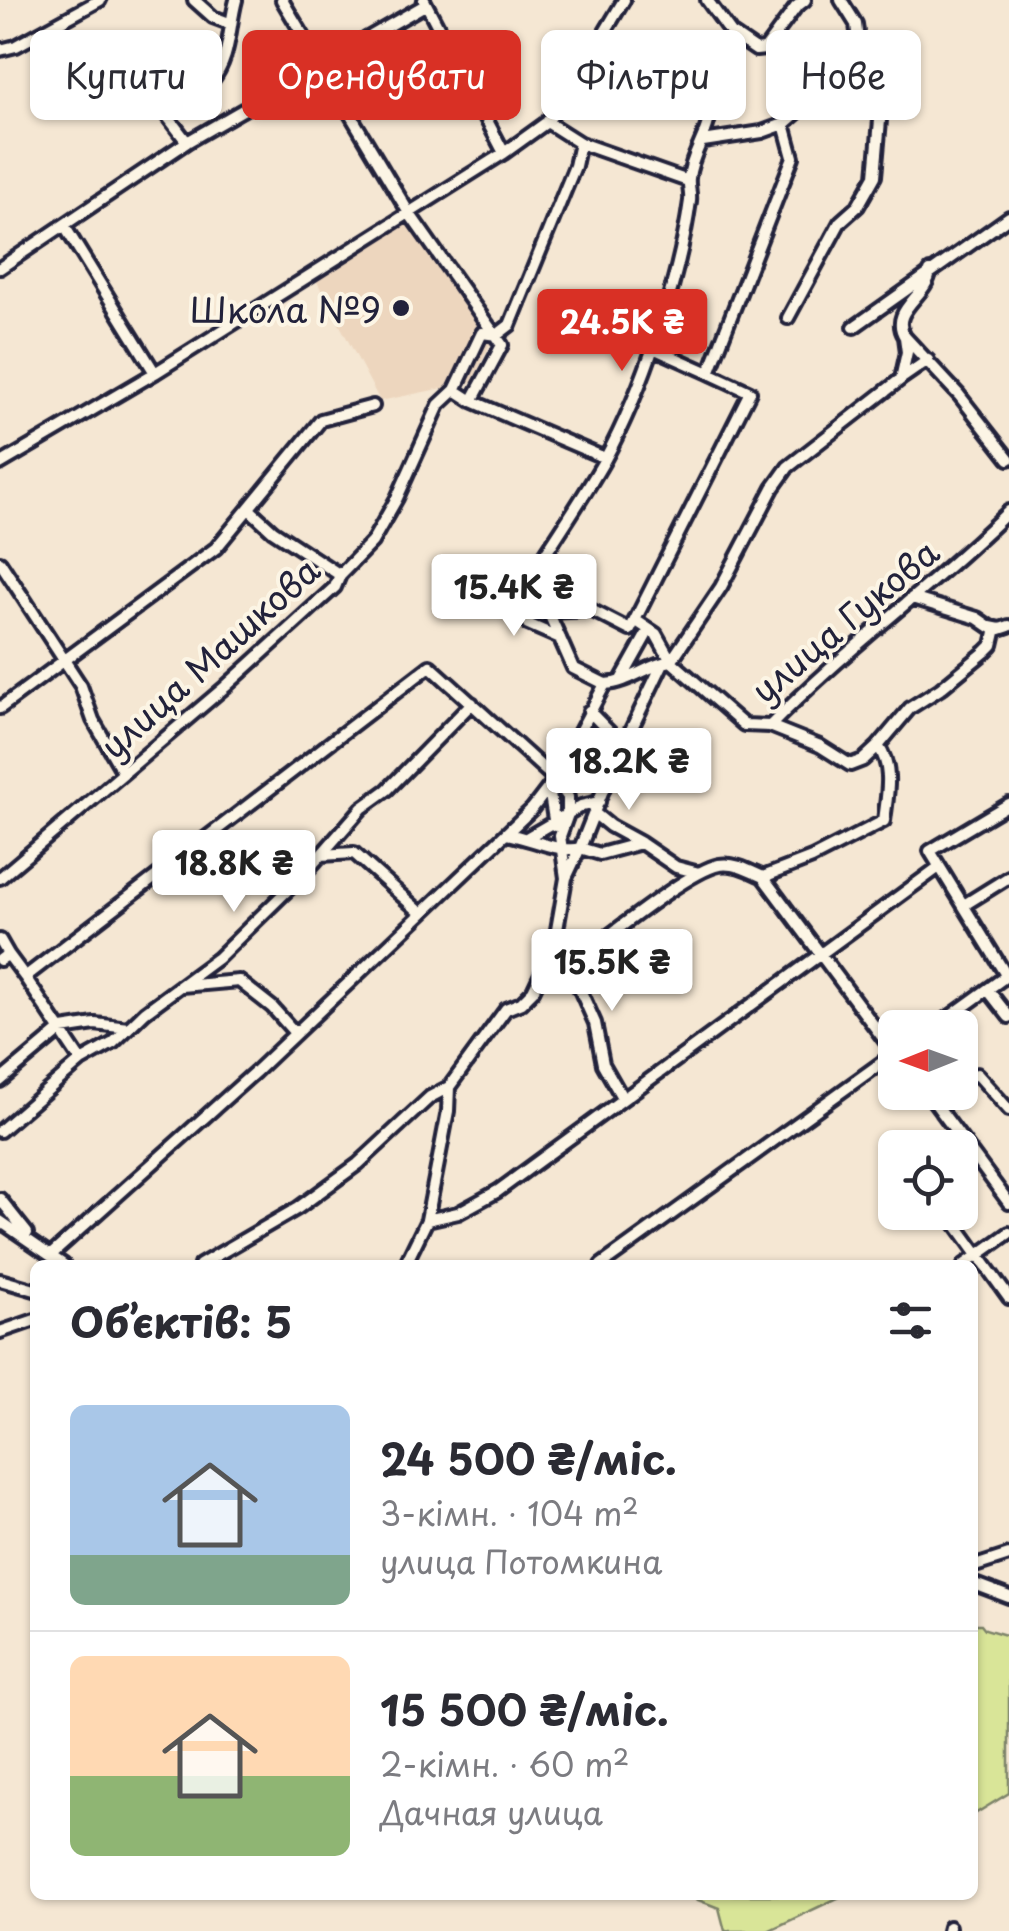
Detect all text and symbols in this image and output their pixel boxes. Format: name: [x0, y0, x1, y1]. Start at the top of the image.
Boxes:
chip: Купити: [30, 30, 222, 120]
chip: Орендувати: [242, 30, 521, 120]
chip: Фільтри: [541, 30, 746, 120]
chip: Нове: [766, 30, 921, 120]
place label: Школа №9: [190, 282, 381, 335]
pin: 24.5K ₴: [530, 289, 714, 374]
marker: Школа №9: [390, 297, 412, 319]
text: 24.5K ₴: [559, 297, 685, 345]
street label: улица Гукова: [738, 525, 950, 715]
street label: улица Машкова: [87, 543, 331, 770]
pin: 15.4K ₴: [422, 554, 606, 639]
text: 15.4K ₴: [454, 562, 574, 610]
pin: 18.2K ₴: [537, 728, 721, 813]
text: 18.2K ₴: [568, 736, 690, 784]
pin: 18.8K ₴: [142, 830, 326, 915]
text: 18.8K ₴: [174, 838, 294, 886]
pin: 15.5K ₴: [520, 929, 704, 1014]
text: 15.5K ₴: [553, 937, 671, 985]
north arrow: [878, 1010, 978, 1110]
map controls: [878, 1010, 978, 1230]
button: locate: [878, 1130, 978, 1230]
text: Об’єктів: 5: [70, 1289, 292, 1352]
icon: filters: [883, 1293, 938, 1348]
text: 24 500 ₴/міс.: [380, 1426, 677, 1489]
icon: home: [150, 1445, 270, 1565]
text: 3-кімн. · 104 m²: [380, 1489, 639, 1537]
text: улица Потомкина: [380, 1537, 662, 1585]
text: 15 500 ₴/міс.: [380, 1677, 669, 1740]
icon: home: [150, 1696, 270, 1816]
text: 2-кімн. · 60 m²: [380, 1740, 630, 1788]
text: Дачная улица: [380, 1788, 603, 1836]

